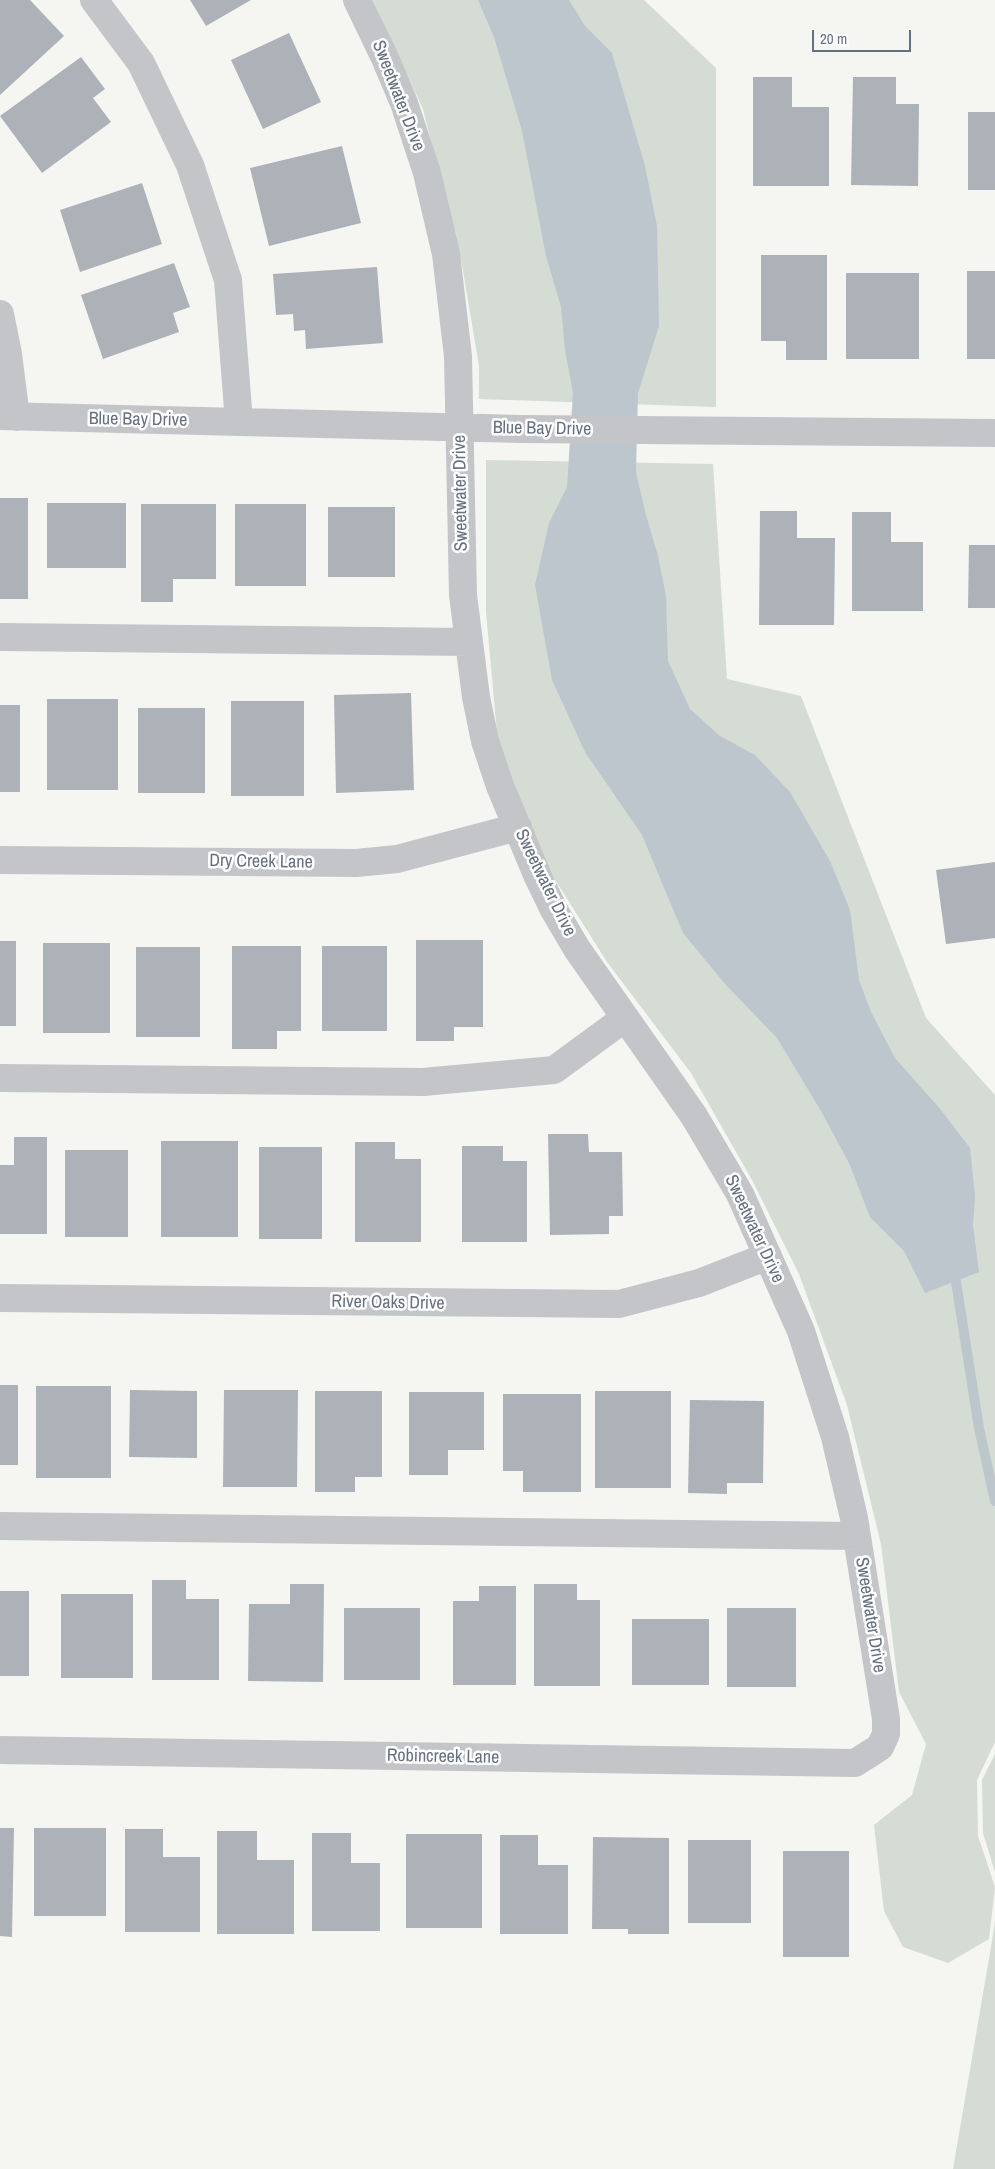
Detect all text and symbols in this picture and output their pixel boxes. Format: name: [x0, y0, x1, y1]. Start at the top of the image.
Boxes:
scale bar: [815, 20, 914, 52]
text: 20 m: [820, 28, 847, 49]
street label: Sweetwater Drive: [367, 38, 429, 154]
street label: Blue Bay Drive: [89, 408, 187, 432]
street label: Blue Bay Drive: [493, 417, 591, 441]
street label: Sweetwater Drive: [449, 435, 473, 551]
street label: Sweetwater Drive: [510, 826, 580, 940]
street label: Dry Creek Lane: [209, 850, 313, 874]
street label: Sweetwater Drive: [720, 1172, 788, 1286]
street label: River Oaks Drive: [331, 1291, 445, 1315]
street label: Sweetwater Drive: [850, 1556, 890, 1674]
street label: Robincreek Lane: [387, 1745, 499, 1769]

